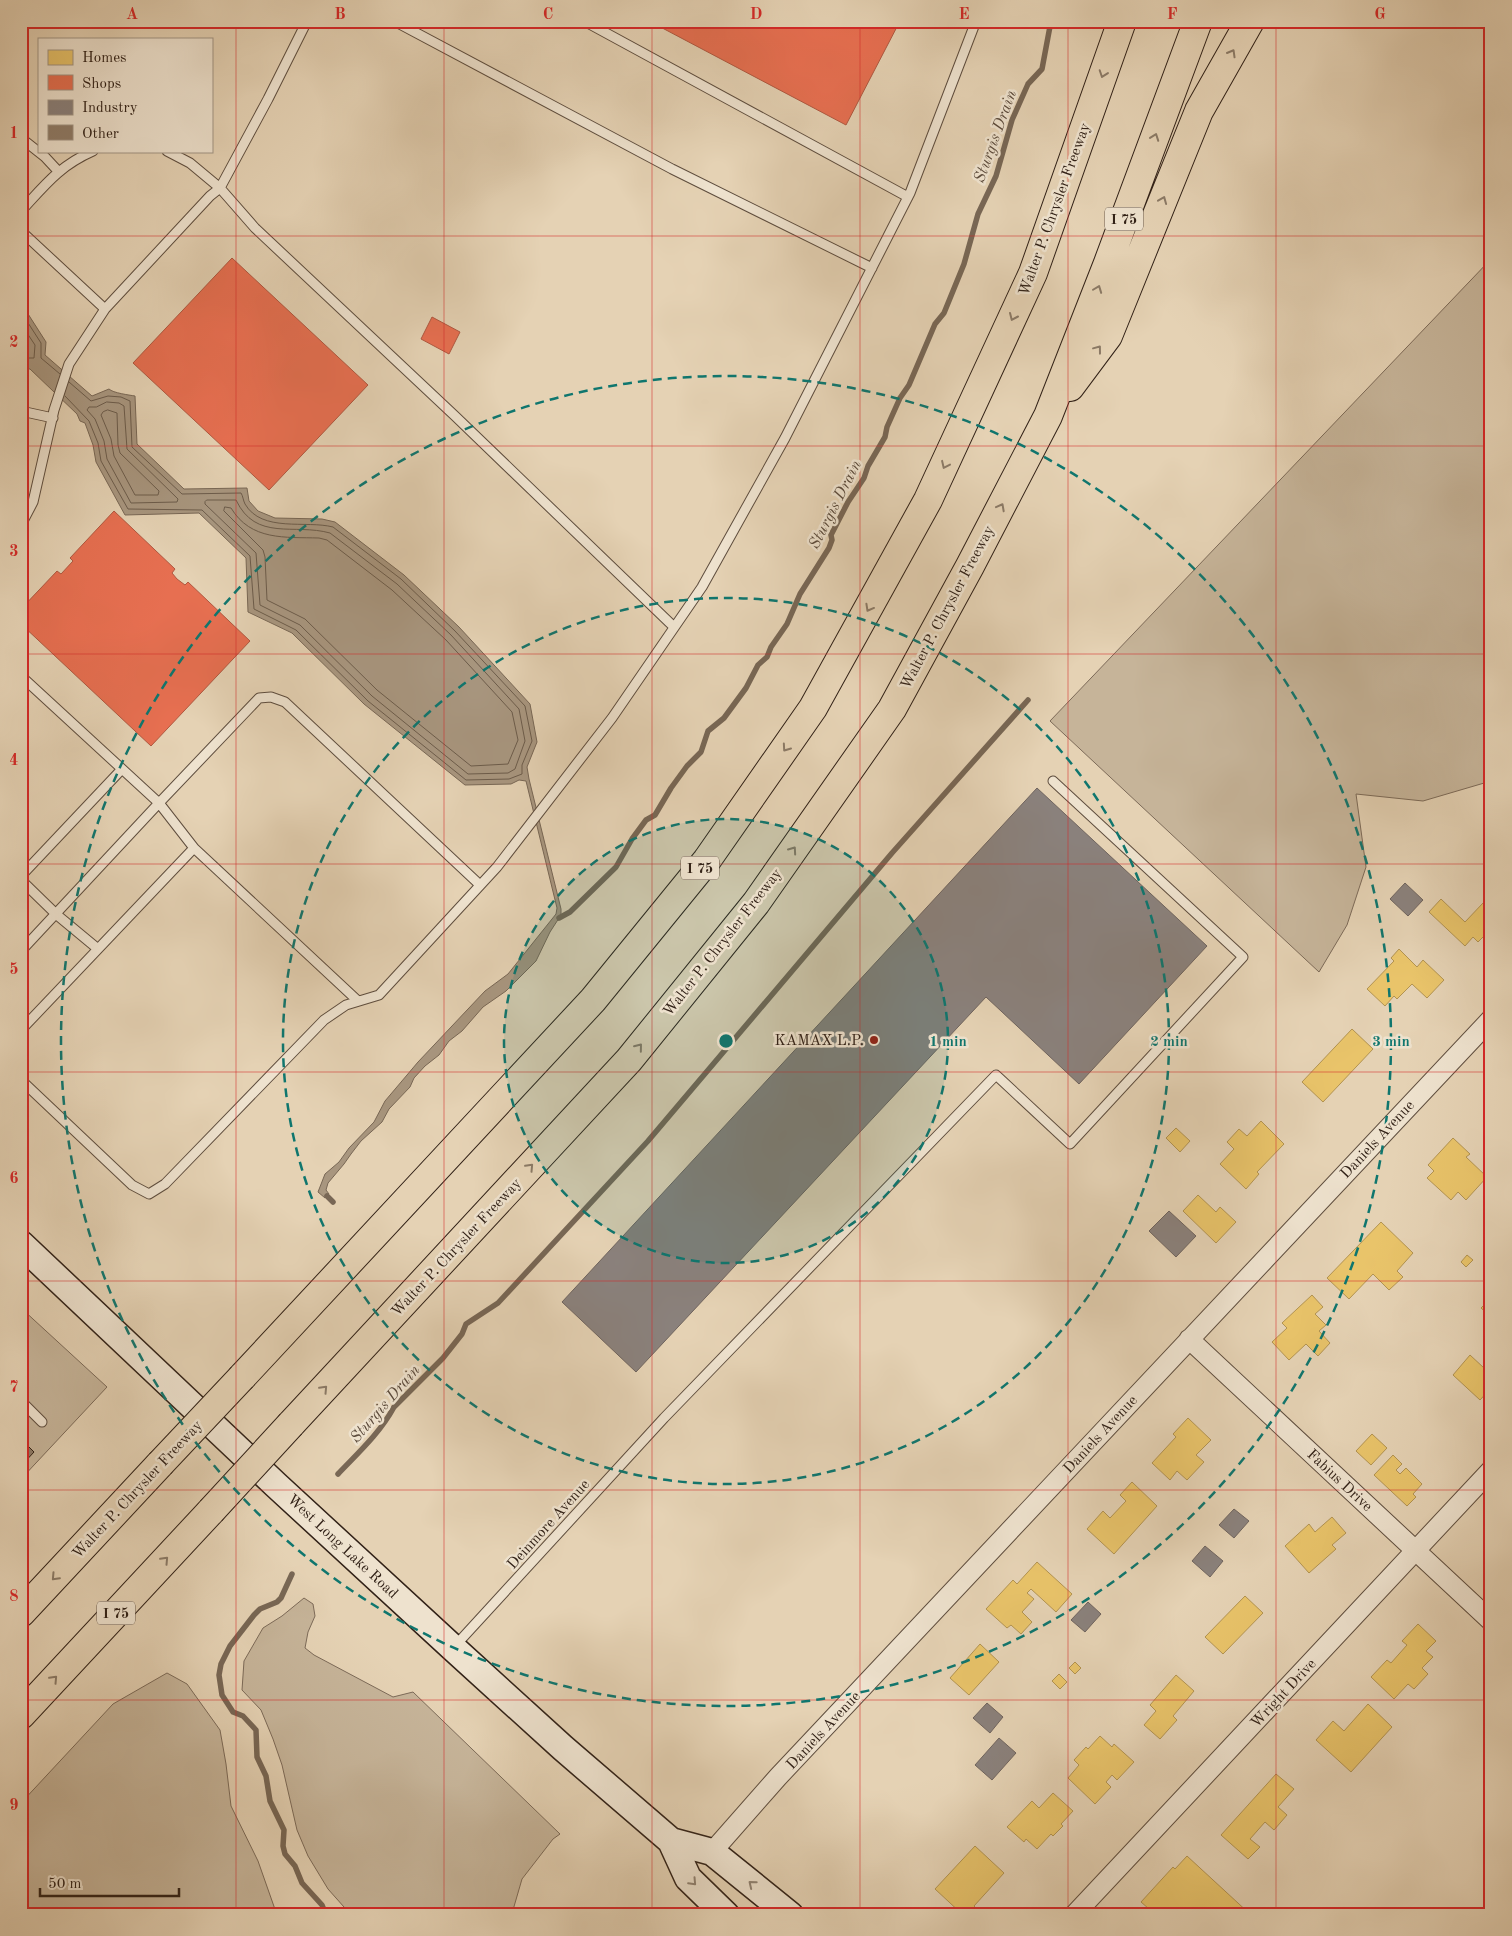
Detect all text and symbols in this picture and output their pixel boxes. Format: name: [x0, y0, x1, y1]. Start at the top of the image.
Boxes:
text: A: [126, 7, 138, 23]
text: B: [334, 7, 346, 23]
text: C: [543, 7, 553, 23]
text: D: [750, 7, 762, 23]
text: E: [958, 7, 970, 23]
text: F: [1167, 7, 1178, 23]
text: G: [1374, 7, 1386, 23]
legend: [38, 38, 212, 152]
one-way arrow: [1225, 50, 1235, 59]
text: Homes: [82, 51, 127, 66]
one-way arrow: [1099, 70, 1109, 78]
text: Shops: [82, 77, 121, 92]
water label: Sturgis Drain: [972, 88, 1020, 185]
text: Industry: [82, 101, 138, 116]
street label: Walter P. Chrysler Freeway: [1017, 121, 1094, 298]
text: 1: [9, 126, 19, 142]
text: Other: [82, 127, 119, 142]
one-way arrow: [1149, 133, 1159, 142]
one-way arrow: [1156, 196, 1167, 205]
road number: I 75: [1105, 208, 1143, 230]
one-way arrow: [1092, 285, 1102, 294]
one-way arrow: [1009, 312, 1019, 321]
text: 2: [9, 335, 19, 351]
one-way arrow: [1093, 346, 1101, 355]
water label: Sturgis Drain: [807, 458, 865, 552]
one-way arrow: [940, 460, 951, 469]
one-way arrow: [995, 503, 1005, 512]
street label: Walter P. Chrysler Freeway: [899, 524, 998, 692]
text: 3: [9, 544, 19, 560]
one-way arrow: [865, 603, 875, 612]
one-way arrow: [783, 742, 792, 751]
text: 4: [9, 753, 19, 769]
one-way arrow: [787, 846, 796, 856]
road number: I 75: [681, 856, 719, 880]
street label: Walter P. Chrysler Freeway: [661, 866, 785, 1019]
text: 5: [9, 962, 19, 978]
centre of rings: [717, 1032, 735, 1050]
place label: KAMAX L.P.: [774, 1034, 864, 1049]
marker: KAMAX L.P.: [868, 1034, 880, 1046]
text: 1 min: [929, 1035, 967, 1050]
text: 2 min: [1150, 1035, 1188, 1050]
text: 3 min: [1372, 1035, 1410, 1050]
one-way arrow: [634, 1044, 642, 1053]
street label: Daniels Avenue: [1338, 1098, 1418, 1182]
one-way arrow: [524, 1164, 533, 1173]
text: 6: [9, 1171, 19, 1187]
street label: Walter P. Chrysler Freeway: [389, 1176, 525, 1320]
water label: Sturgis Drain: [348, 1362, 423, 1446]
text: 7: [9, 1380, 19, 1396]
one-way arrow: [318, 1385, 327, 1394]
street label: Daniels Avenue: [1061, 1393, 1141, 1477]
street label: Walter P. Chrysler Freeway: [70, 1418, 206, 1562]
street label: Fabius Drive: [1303, 1447, 1375, 1515]
street label: Deinmore Avenue: [505, 1477, 593, 1573]
street label: West Long Lake Road: [284, 1492, 400, 1602]
one-way arrow: [159, 1556, 168, 1565]
one-way arrow: [52, 1571, 61, 1580]
text: 8: [9, 1589, 19, 1605]
road number: I 75: [97, 1602, 135, 1625]
street label: Wright Drive: [1249, 1657, 1320, 1731]
one-way arrow: [48, 1675, 57, 1684]
street label: Daniels Avenue: [784, 1689, 864, 1773]
text: 9: [9, 1798, 19, 1814]
scale bar: [40, 1866, 179, 1898]
one-way arrow: [687, 1876, 696, 1885]
text: 50 m: [48, 1877, 82, 1892]
one-way arrow: [749, 1882, 758, 1890]

